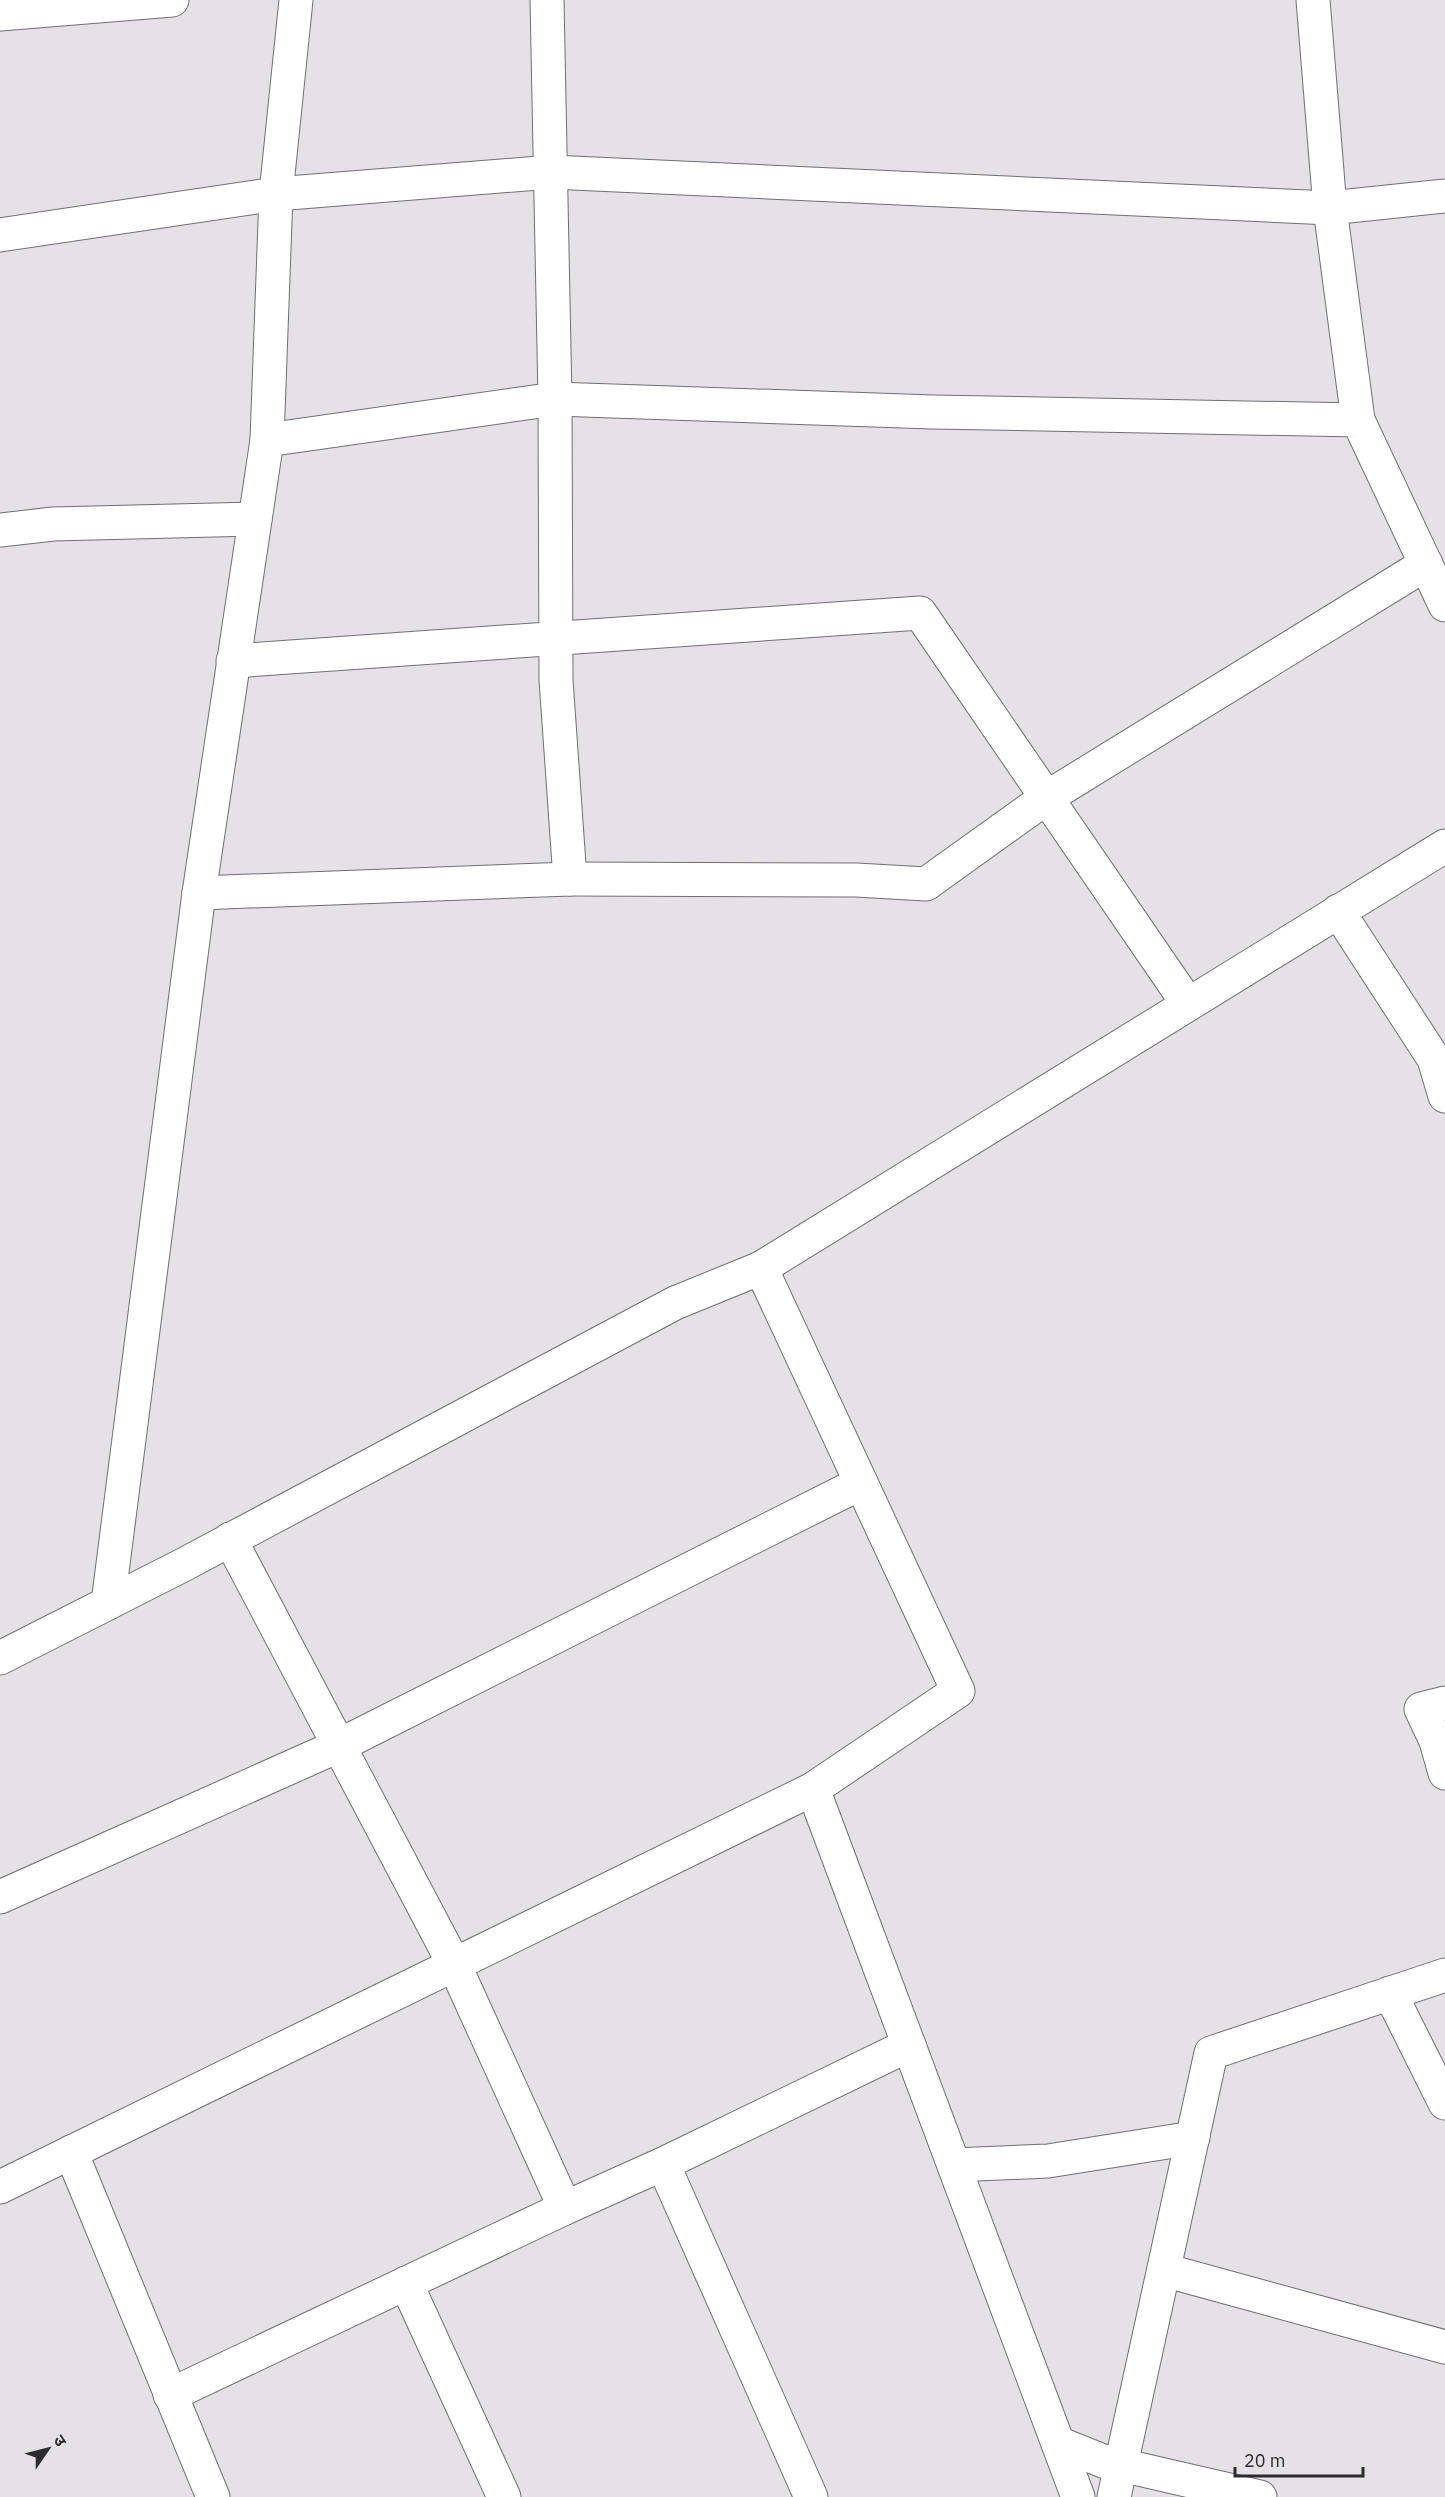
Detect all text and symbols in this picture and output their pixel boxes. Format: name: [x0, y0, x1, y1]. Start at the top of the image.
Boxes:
north arrow: [18, 2419, 78, 2479]
text: उ: [49, 2431, 72, 2450]
scale bar: [1235, 2440, 1362, 2478]
text: 20 m: [1244, 2449, 1286, 2472]

